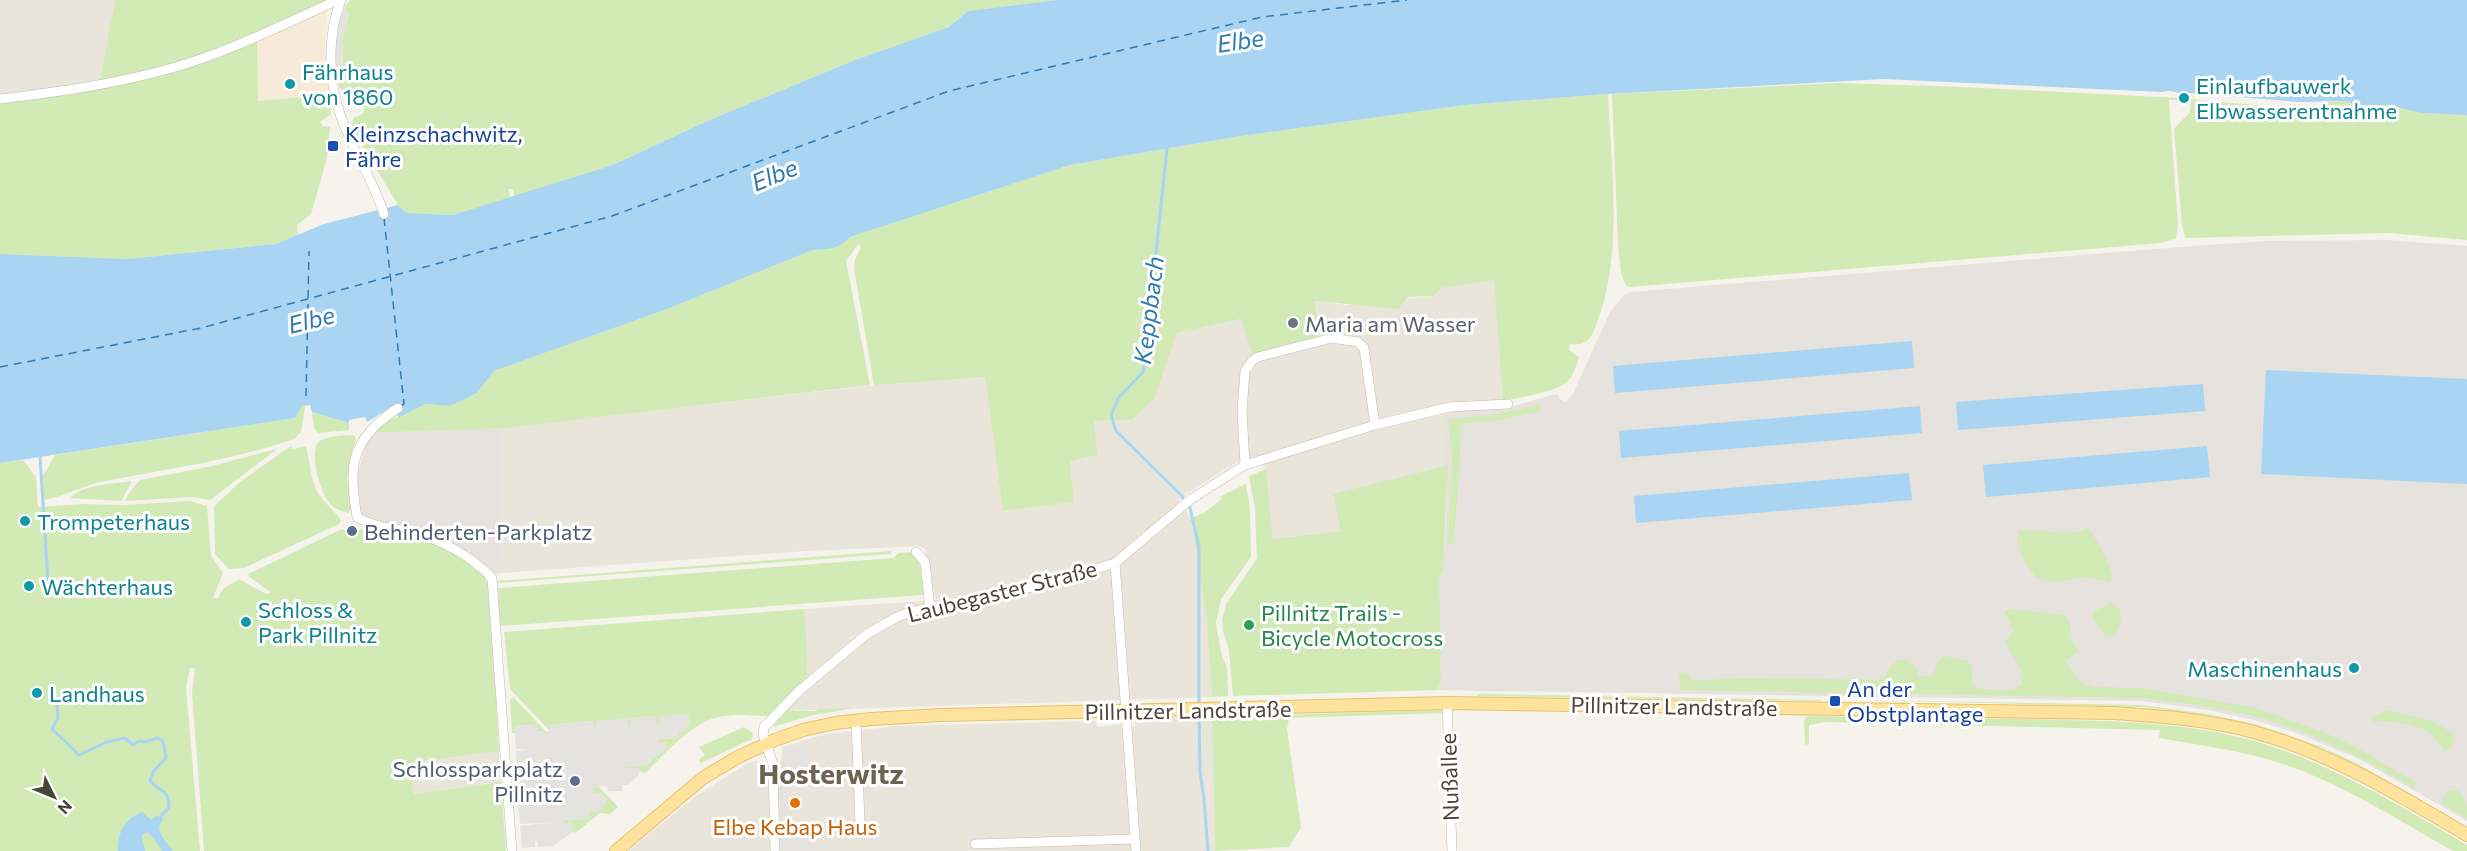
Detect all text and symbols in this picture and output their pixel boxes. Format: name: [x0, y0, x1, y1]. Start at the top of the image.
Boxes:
water label: Elbe: [1214, 22, 1266, 58]
place label: Fährhaus von 1860: [302, 58, 393, 110]
place label: Einlaufbauwerk Elbwasserentnahme: [2196, 72, 2397, 124]
marker: Fährhaus von 1860: [283, 77, 297, 91]
marker: Einlaufbauwerk Elbwasserentnahme: [2177, 91, 2191, 105]
place label: Kleinzschachwitz, Fähre: [345, 120, 523, 172]
marker: Kleinzschachwitz, Fähre: [326, 139, 340, 153]
water label: Elbe: [747, 152, 802, 196]
water label: Keppbach: [1127, 254, 1169, 366]
water label: Elbe: [285, 299, 338, 339]
place label: Maria am Wasser: [1305, 310, 1476, 337]
marker: Maria am Wasser: [1286, 316, 1300, 330]
place label: Trompeterhaus: [37, 508, 190, 535]
marker: Trompeterhaus: [18, 514, 32, 528]
place label: Behinderten-Parkplatz: [364, 518, 592, 545]
marker: Behinderten-Parkplatz: [345, 524, 359, 538]
street label: Laubegaster Straße: [904, 554, 1100, 628]
place label: Wächterhaus: [41, 573, 173, 600]
marker: Wächterhaus: [22, 579, 36, 593]
place label: Schloss & Park Pillnitz: [258, 596, 377, 648]
place label: Pillnitz Trails - Bicycle Motocross: [1261, 599, 1443, 651]
marker: Schloss & Park Pillnitz: [239, 615, 253, 629]
marker: Pillnitz Trails - Bicycle Motocross: [1242, 618, 1256, 632]
place label: Maschinenhaus: [2187, 655, 2342, 682]
marker: Maschinenhaus: [2347, 661, 2361, 675]
place label: An der Obstplantage: [1847, 675, 1983, 727]
place label: Landhaus: [49, 680, 145, 707]
marker: Landhaus: [30, 686, 44, 700]
street label: Pillnitzer Landstraße: [1570, 691, 1778, 721]
marker: An der Obstplantage: [1828, 694, 1842, 708]
street label: Pillnitzer Landstraße: [1084, 695, 1292, 725]
street label: Nußallee: [1434, 733, 1464, 821]
place label: Schlossparkplatz Pillnitz: [393, 755, 563, 807]
district label: Hosterwitz: [758, 756, 904, 790]
north arrow: [24, 767, 84, 827]
marker: Schlossparkplatz Pillnitz: [568, 774, 582, 788]
marker: Elbe Kebap Haus: [788, 796, 802, 810]
text: N: [54, 797, 76, 818]
place label: Elbe Kebap Haus: [712, 813, 878, 840]

